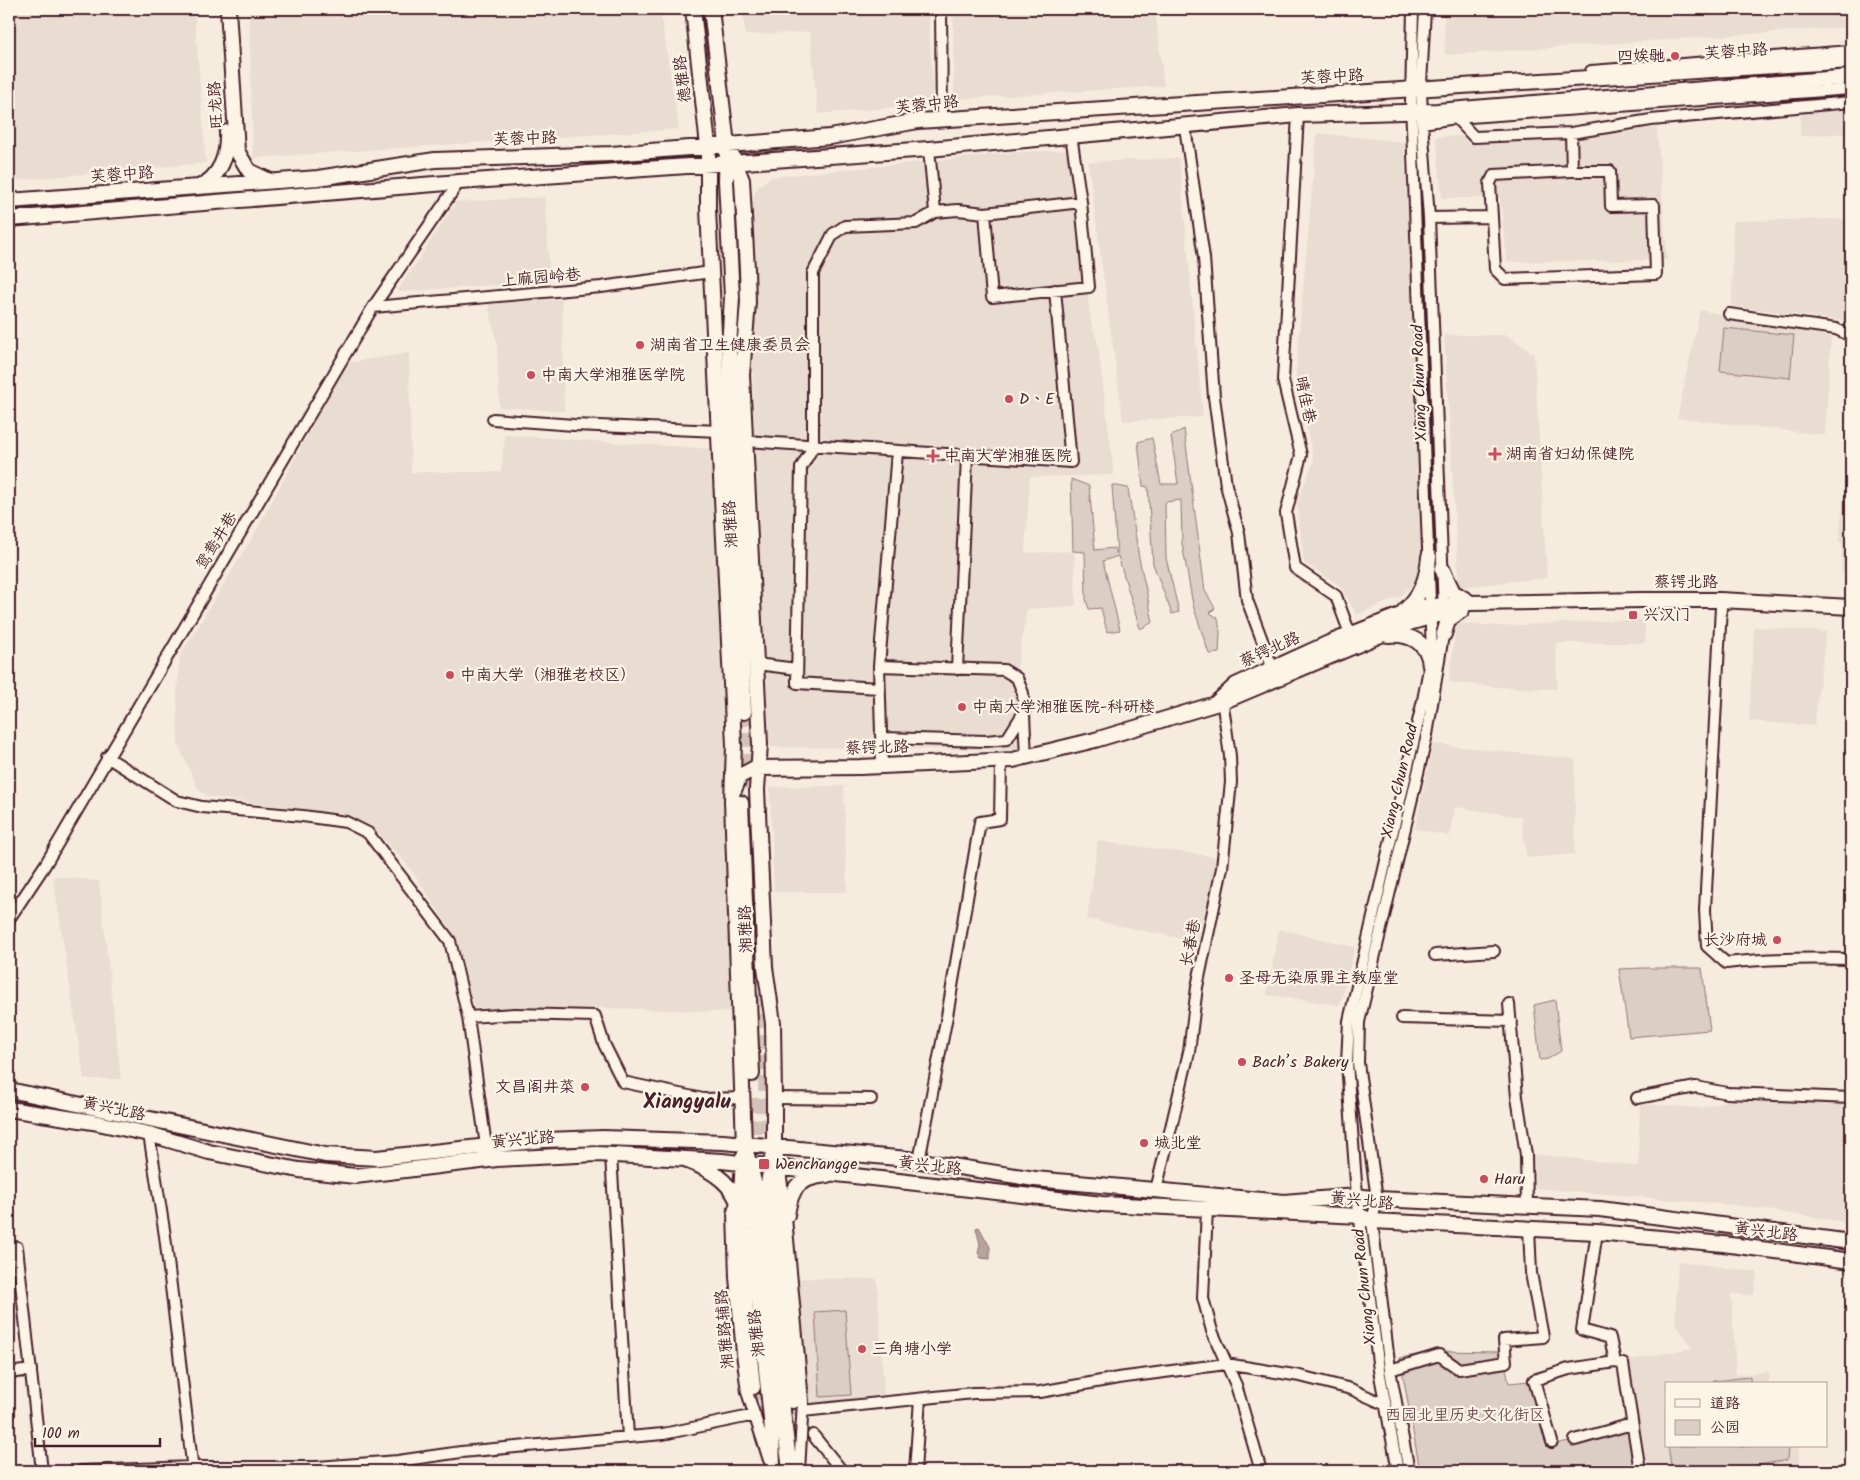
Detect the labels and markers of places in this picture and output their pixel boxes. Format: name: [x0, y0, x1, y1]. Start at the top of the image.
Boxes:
place label: 四娭毑: [1617, 44, 1665, 69]
marker: 四娭毑: [1669, 50, 1681, 62]
place label: 湖南省卫生健康委员会: [650, 333, 810, 358]
marker: 湖南省卫生健康委员会: [634, 339, 646, 351]
place label: 中南大学湘雅医学院: [541, 363, 685, 388]
marker: 中南大学湘雅医学院: [525, 369, 537, 381]
place label: D、E: [1019, 387, 1055, 412]
marker: D、E: [1003, 393, 1015, 405]
place label: 湖南省妇幼保健院: [1506, 442, 1634, 467]
place label: 中南大学湘雅医院: [944, 444, 1072, 469]
marker: 湖南省妇幼保健院: [1488, 447, 1502, 461]
marker: 中南大学湘雅医院: [926, 449, 940, 463]
place label: 兴汉门: [1643, 603, 1691, 628]
marker: 兴汉门: [1627, 609, 1639, 621]
place label: 中南大学（湘雅老校区）: [460, 663, 636, 688]
marker: 中南大学（湘雅老校区）: [444, 669, 456, 681]
place label: 中南大学湘雅医院-科研楼: [972, 695, 1155, 720]
marker: 中南大学湘雅医院-科研楼: [956, 701, 968, 713]
place label: 长沙府城: [1703, 928, 1767, 953]
marker: 长沙府城: [1771, 934, 1783, 946]
place label: 圣母无染原罪主教座堂: [1239, 966, 1399, 991]
marker: 圣母无染原罪主教座堂: [1223, 972, 1235, 984]
place label: Bach’s Bakery: [1252, 1050, 1349, 1075]
marker: Bach’s Bakery: [1236, 1056, 1248, 1068]
place label: 文昌阁井菜: [495, 1075, 575, 1100]
marker: 文昌阁井菜: [579, 1081, 591, 1093]
place label: 城北堂: [1154, 1131, 1202, 1156]
marker: 城北堂: [1138, 1137, 1150, 1149]
place label: Wenchangge: [775, 1152, 857, 1177]
marker: Wenchangge: [757, 1157, 771, 1171]
place label: Haru: [1494, 1167, 1526, 1192]
marker: Haru: [1478, 1173, 1490, 1185]
place label: 三角塘小学: [872, 1337, 952, 1362]
marker: 三角塘小学: [856, 1343, 868, 1355]

